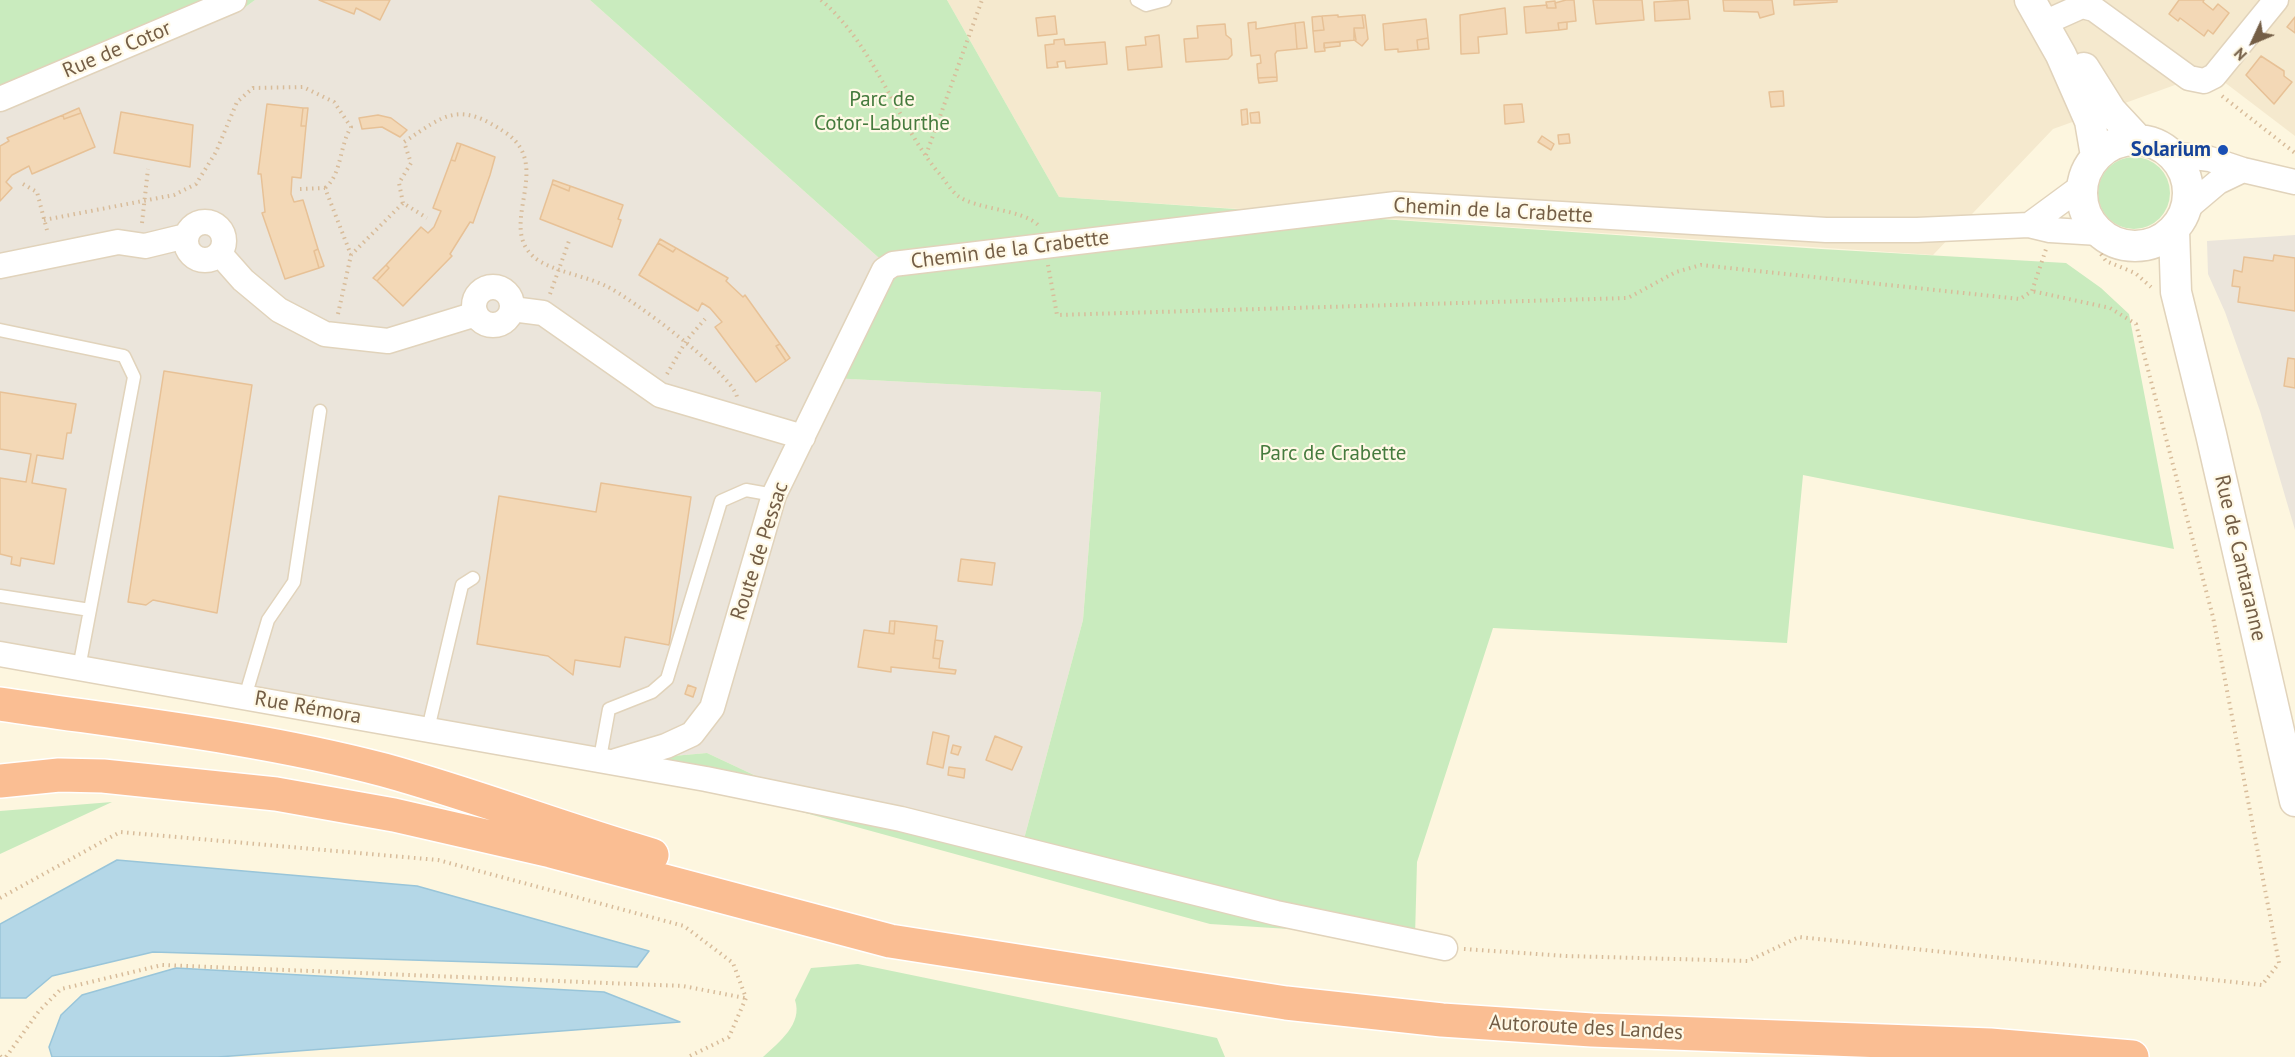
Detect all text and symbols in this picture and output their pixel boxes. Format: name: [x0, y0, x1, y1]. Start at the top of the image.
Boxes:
north arrow: [2223, 12, 2283, 72]
street label: Rue de Cotor: [59, 16, 175, 84]
text: N: [2229, 44, 2251, 65]
park label: Parc de Cotor-Laburthe: [814, 87, 950, 137]
place label: Solarium: [2131, 137, 2211, 163]
marker: Solarium: [2216, 143, 2230, 157]
street label: Chemin de la Crabette: [1393, 193, 1593, 229]
street label: Chemin de la Crabette: [909, 225, 1111, 275]
park label: Parc de Crabette: [1259, 441, 1407, 467]
street label: Rue de Cantaranne: [2209, 472, 2271, 644]
street label: Route de Pessac: [726, 479, 794, 623]
street label: Rue Rémora: [253, 686, 363, 730]
street label: Autoroute des Landes: [1488, 1010, 1684, 1046]

